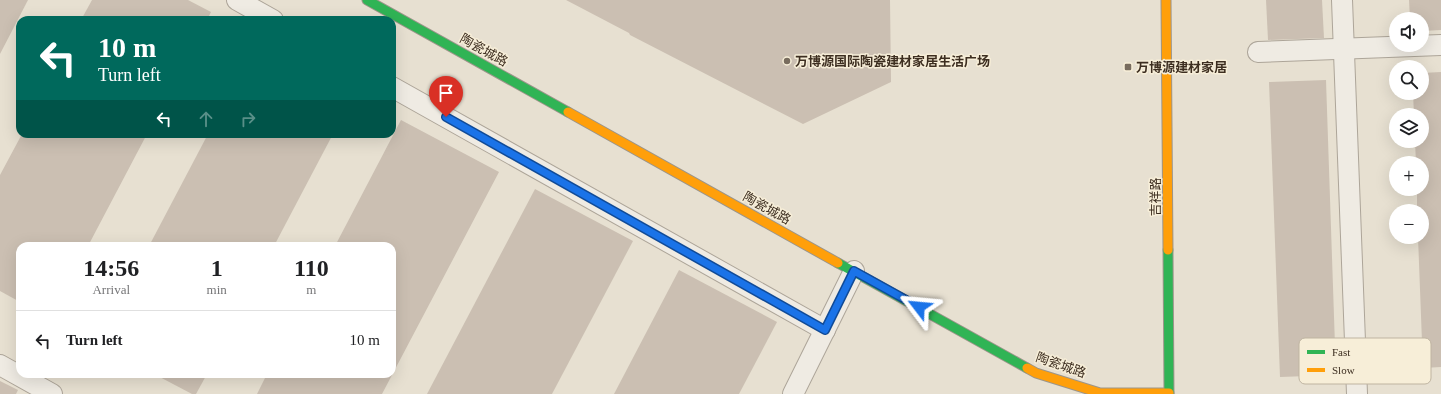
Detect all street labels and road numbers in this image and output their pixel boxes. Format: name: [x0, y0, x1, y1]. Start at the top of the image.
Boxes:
street label: 陶瓷城路: [458, 31, 510, 69]
street label: 吉祥路: [1148, 177, 1163, 217]
street label: 陶瓷城路: [741, 189, 793, 227]
street label: 陶瓷城路: [1034, 349, 1088, 381]

